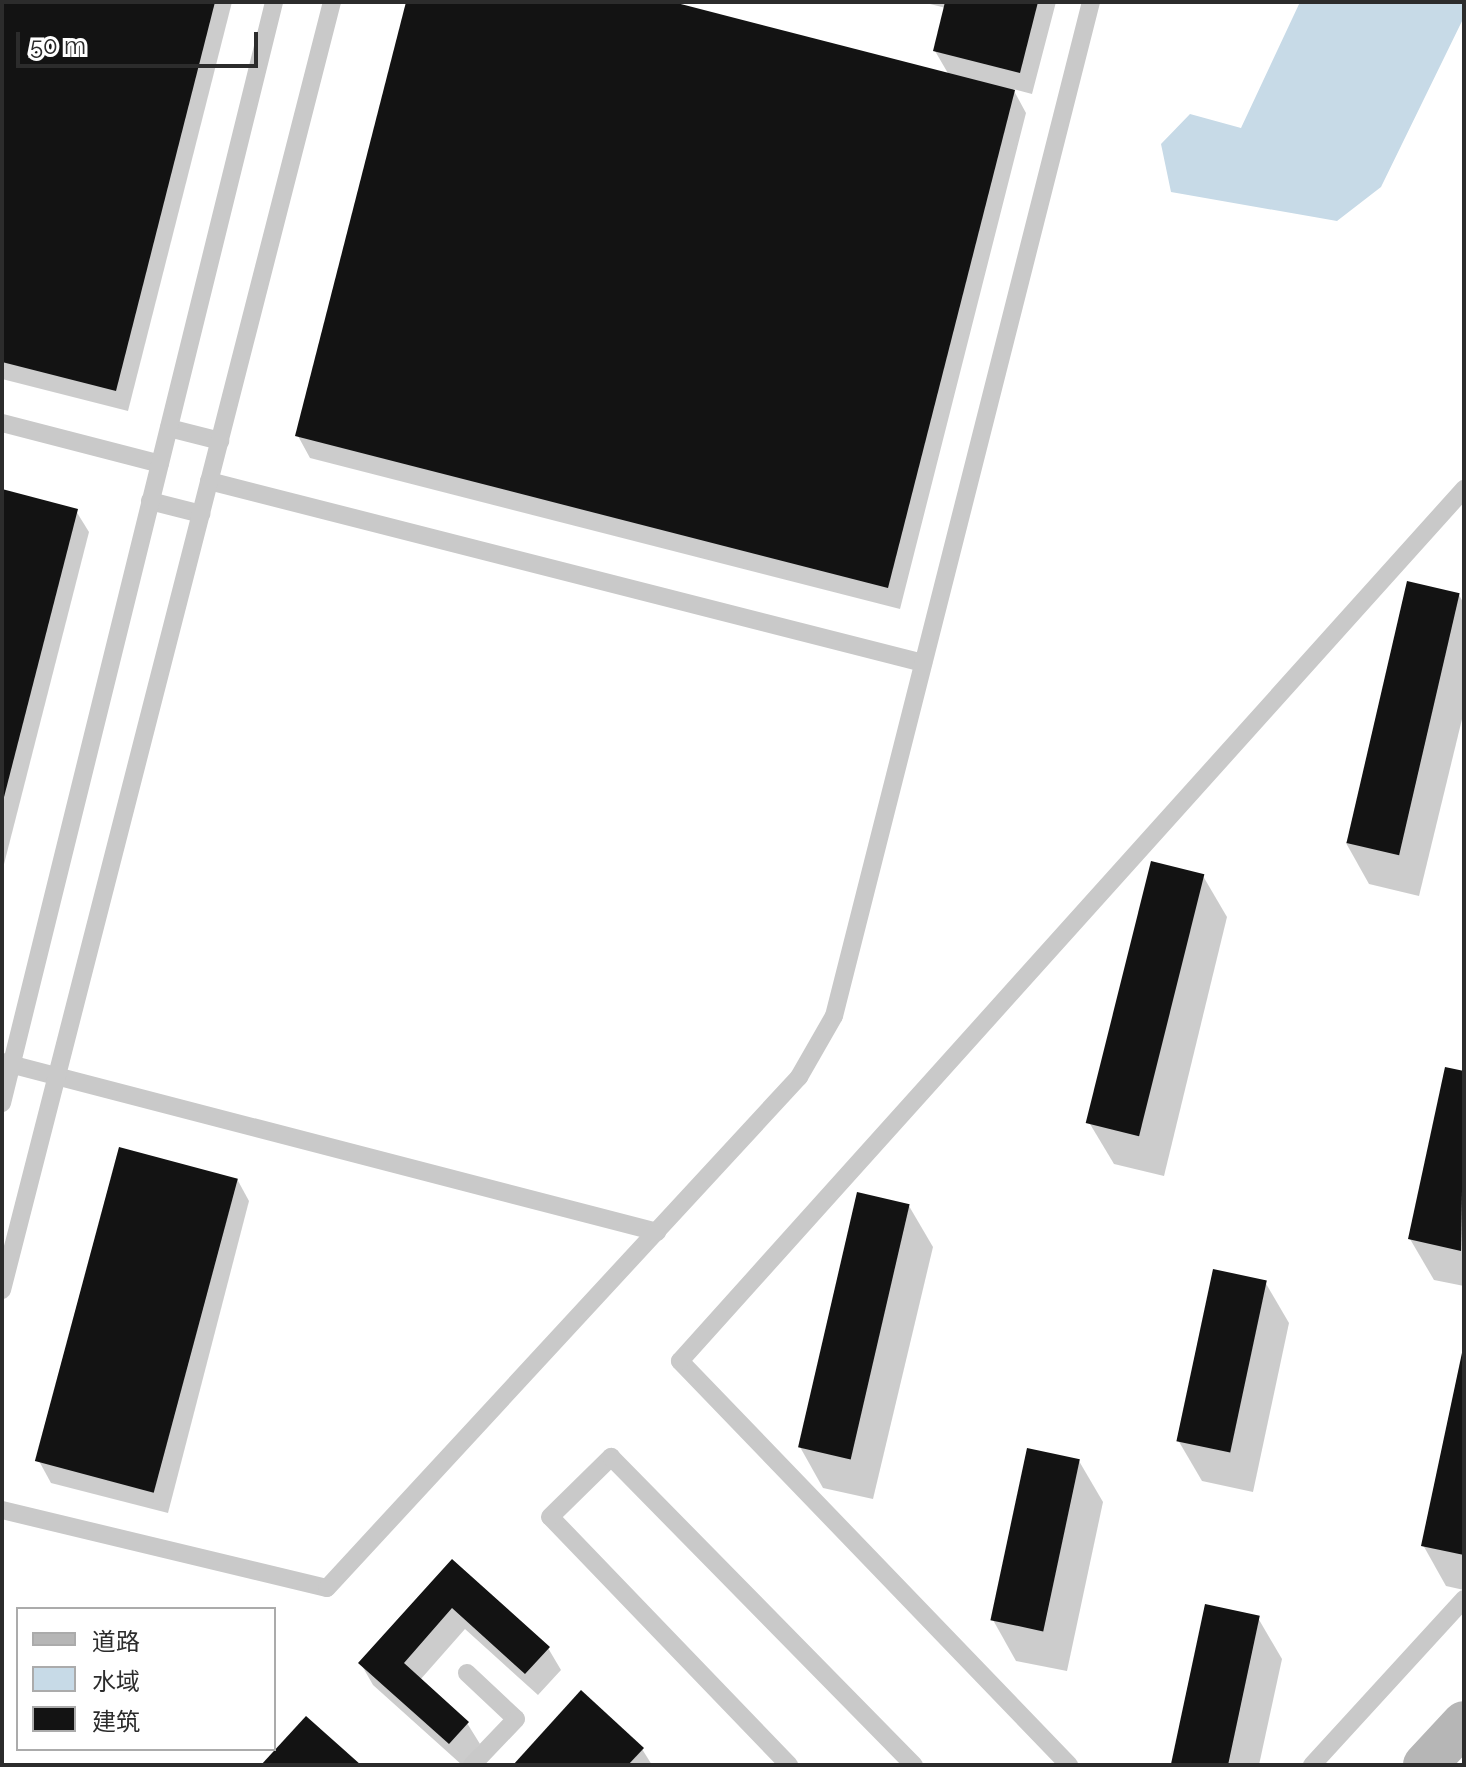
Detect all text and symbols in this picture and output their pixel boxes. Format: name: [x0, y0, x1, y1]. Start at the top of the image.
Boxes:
scale bar: [20, 16, 262, 66]
text: 50 m: [30, 31, 86, 60]
legend: [16, 1607, 276, 1751]
text: 道路: [92, 1627, 140, 1656]
text: 水域: [92, 1667, 140, 1696]
text: 建筑: [92, 1707, 140, 1736]

